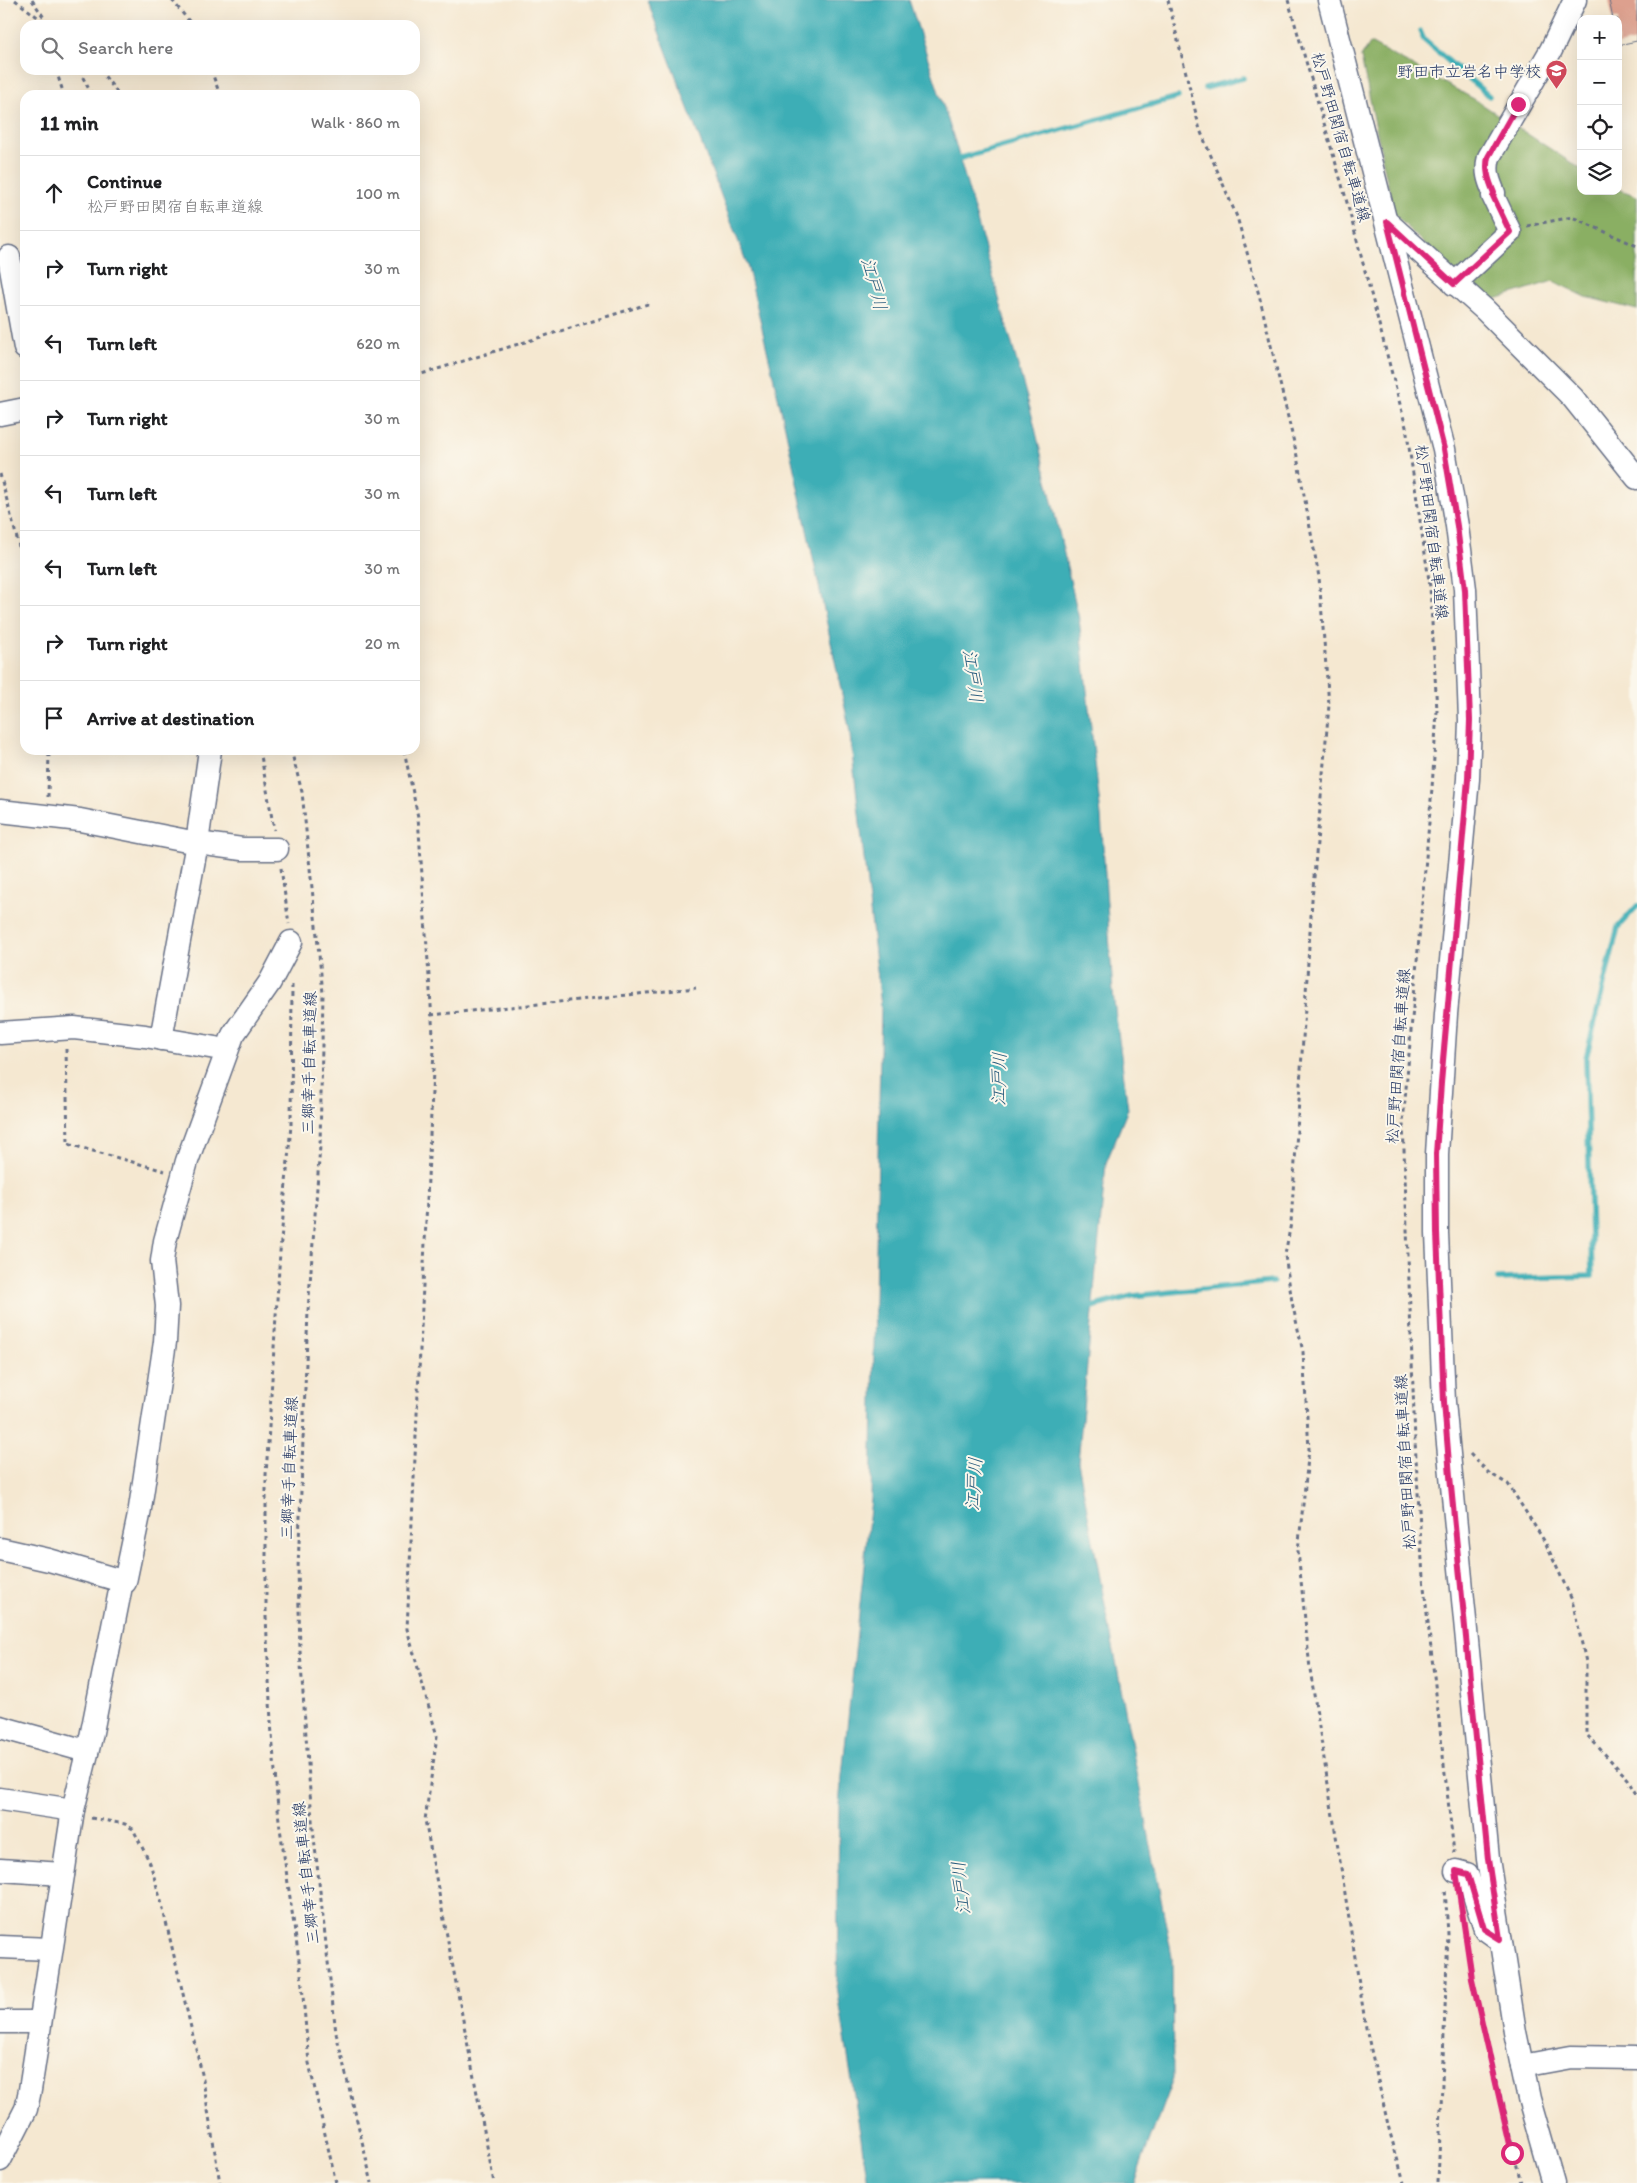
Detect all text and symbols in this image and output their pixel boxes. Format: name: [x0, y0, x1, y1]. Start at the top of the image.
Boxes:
map controls: [1577, 15, 1622, 195]
button: +: [1577, 15, 1622, 60]
search box: [20, 20, 420, 75]
icon: search: [38, 34, 66, 62]
text: Search here: [78, 36, 173, 59]
street label: 松戸野田関宿自転車道線: [1308, 50, 1374, 224]
school or university icon: 野田市立岩名中学校: [1545, 59, 1569, 90]
button: −: [1577, 60, 1622, 105]
place label: 野田市立岩名中学校: [1397, 62, 1541, 81]
route end: [1507, 93, 1530, 116]
button: locate: [1577, 105, 1622, 150]
text: 11 min: [40, 110, 98, 135]
text: Walk · 860 m: [311, 113, 400, 132]
button: layers: [1577, 150, 1622, 195]
text: Continue: [87, 170, 162, 193]
icon: ahead: [40, 179, 68, 207]
text: 100 m: [356, 184, 400, 203]
text: 松戸野田関宿自転車道線: [87, 197, 263, 216]
icon: right: [40, 254, 68, 282]
water label: 江戸川: [856, 255, 892, 313]
text: Turn right: [87, 257, 168, 280]
text: 30 m: [364, 259, 400, 278]
icon: left: [40, 329, 68, 357]
text: Turn left: [87, 332, 157, 355]
text: 620 m: [356, 334, 400, 353]
icon: right: [40, 404, 68, 432]
text: Turn right: [87, 407, 168, 430]
text: 30 m: [364, 409, 400, 428]
street label: 松戸野田関宿自転車道線: [1412, 443, 1452, 621]
icon: left: [40, 479, 68, 507]
text: Turn left: [87, 482, 157, 505]
text: 30 m: [364, 484, 400, 503]
icon: left: [40, 554, 68, 582]
text: Turn left: [87, 557, 157, 580]
text: 30 m: [364, 559, 400, 578]
icon: right: [40, 629, 68, 657]
text: Turn right: [87, 632, 168, 655]
text: 20 m: [365, 634, 400, 653]
water label: 江戸川: [958, 648, 988, 704]
icon: arrive: [40, 704, 68, 732]
text: Arrive at destination: [87, 707, 254, 730]
street label: 松戸野田関宿自転車道線: [1382, 968, 1414, 1144]
street label: 三郷幸手自転車道線: [298, 991, 320, 1135]
water label: 江戸川: [988, 1052, 1010, 1106]
street label: 松戸野田関宿自転車道線: [1391, 1374, 1419, 1550]
street label: 三郷幸手自転車道線: [277, 1396, 301, 1540]
water label: 江戸川: [961, 1456, 987, 1512]
street label: 三郷幸手自転車道線: [289, 1800, 323, 1946]
water label: 江戸川: [947, 1860, 975, 1916]
route start: [1501, 2142, 1524, 2165]

